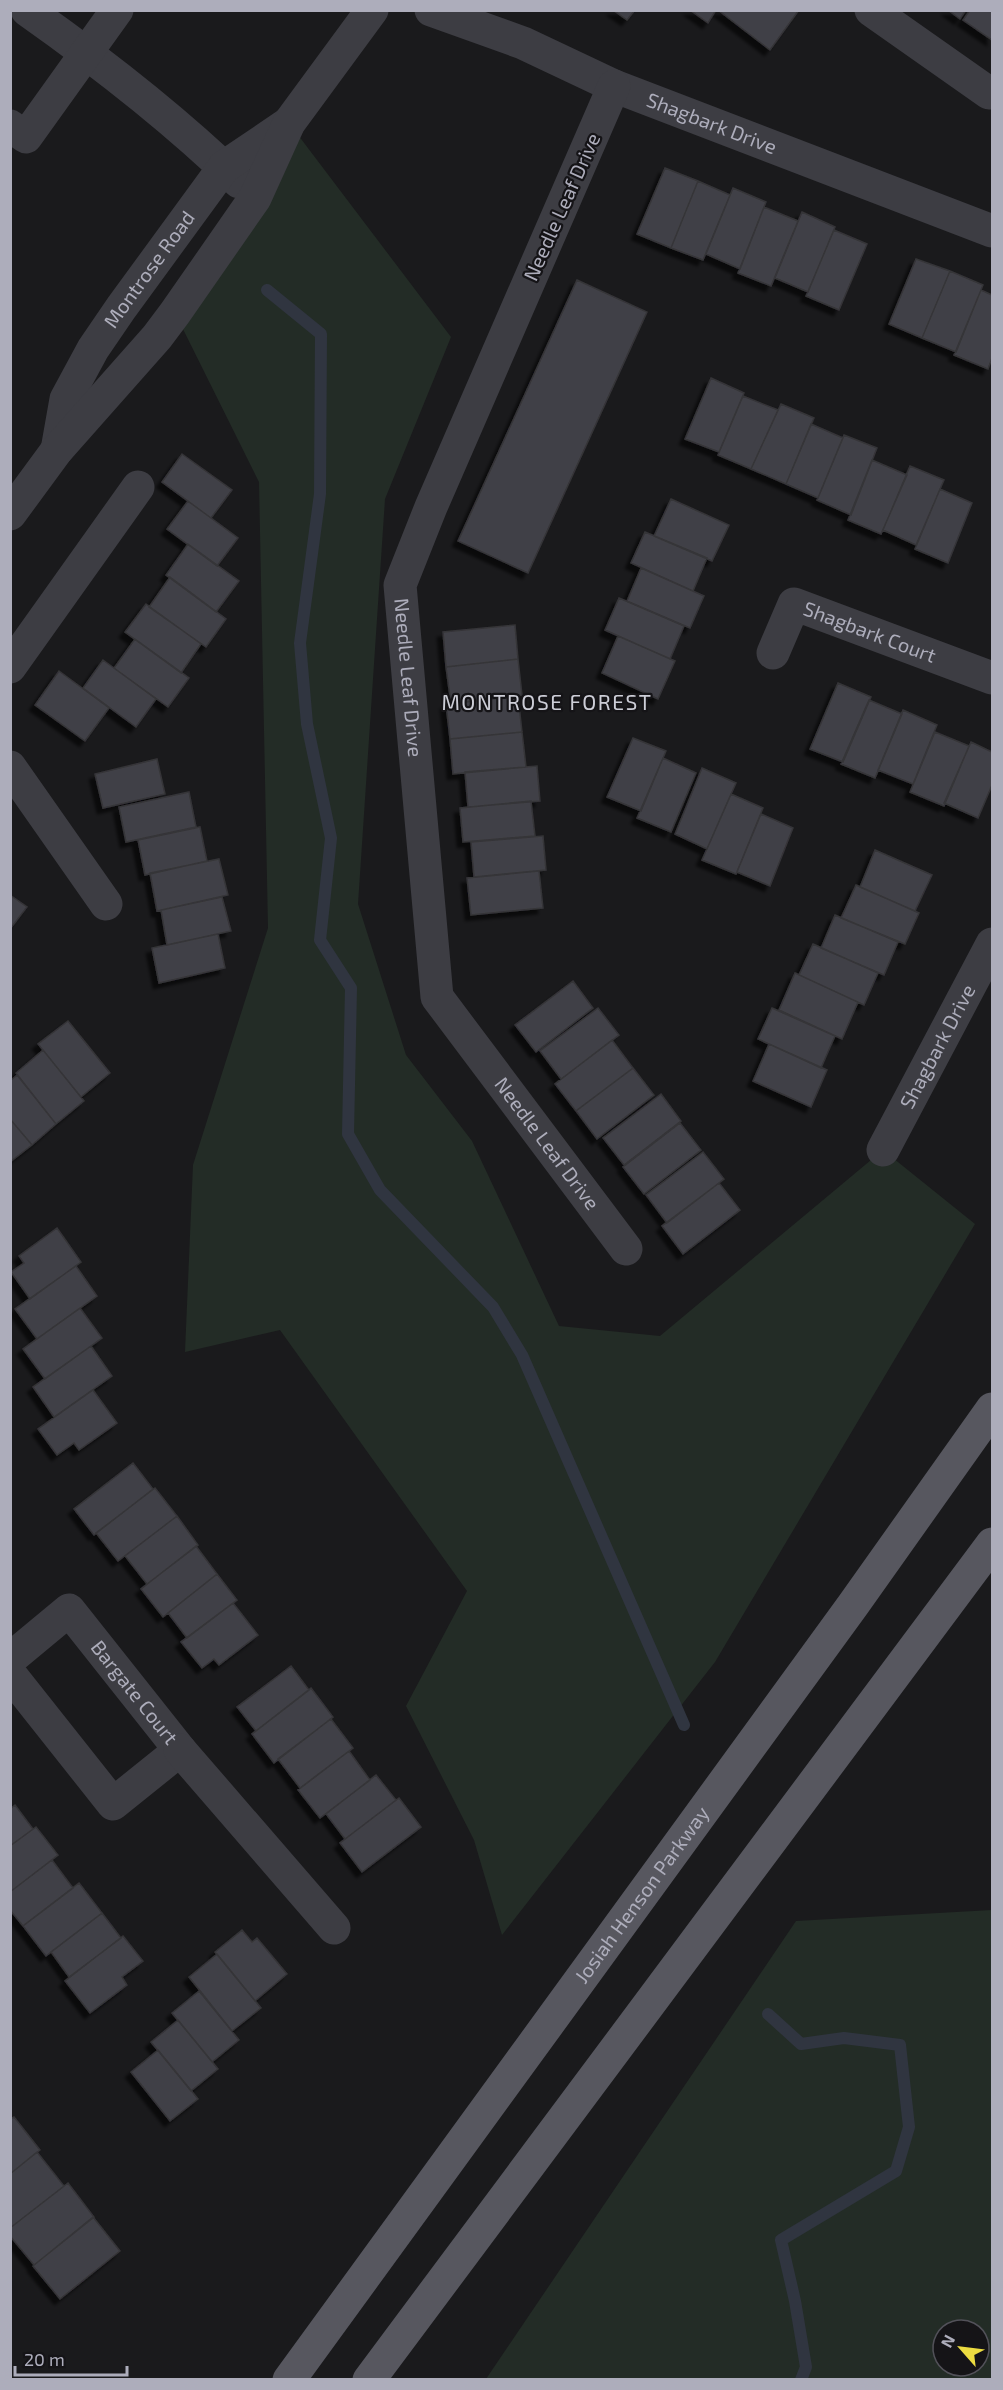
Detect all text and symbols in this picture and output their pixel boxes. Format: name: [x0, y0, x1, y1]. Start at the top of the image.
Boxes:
street label: Shagbark Drive: [644, 87, 780, 158]
street label: Needle Leaf Drive: [518, 129, 604, 284]
street label: Montrose Road: [98, 206, 199, 332]
street label: Shagbark Court: [800, 596, 940, 667]
street label: Needle Leaf Drive: [390, 597, 428, 758]
district label: MONTROSE FOREST: [441, 689, 653, 714]
street label: Shagbark Drive: [894, 980, 980, 1112]
street label: Needle Leaf Drive: [490, 1072, 605, 1214]
street label: Bargate Court: [87, 1635, 184, 1749]
street label: Josiah Henson Parkway: [569, 1801, 714, 1987]
north arrow: [931, 2318, 991, 2378]
text: N: [936, 2331, 958, 2350]
scale bar: [15, 2339, 128, 2377]
text: 20 m: [24, 2348, 65, 2370]

